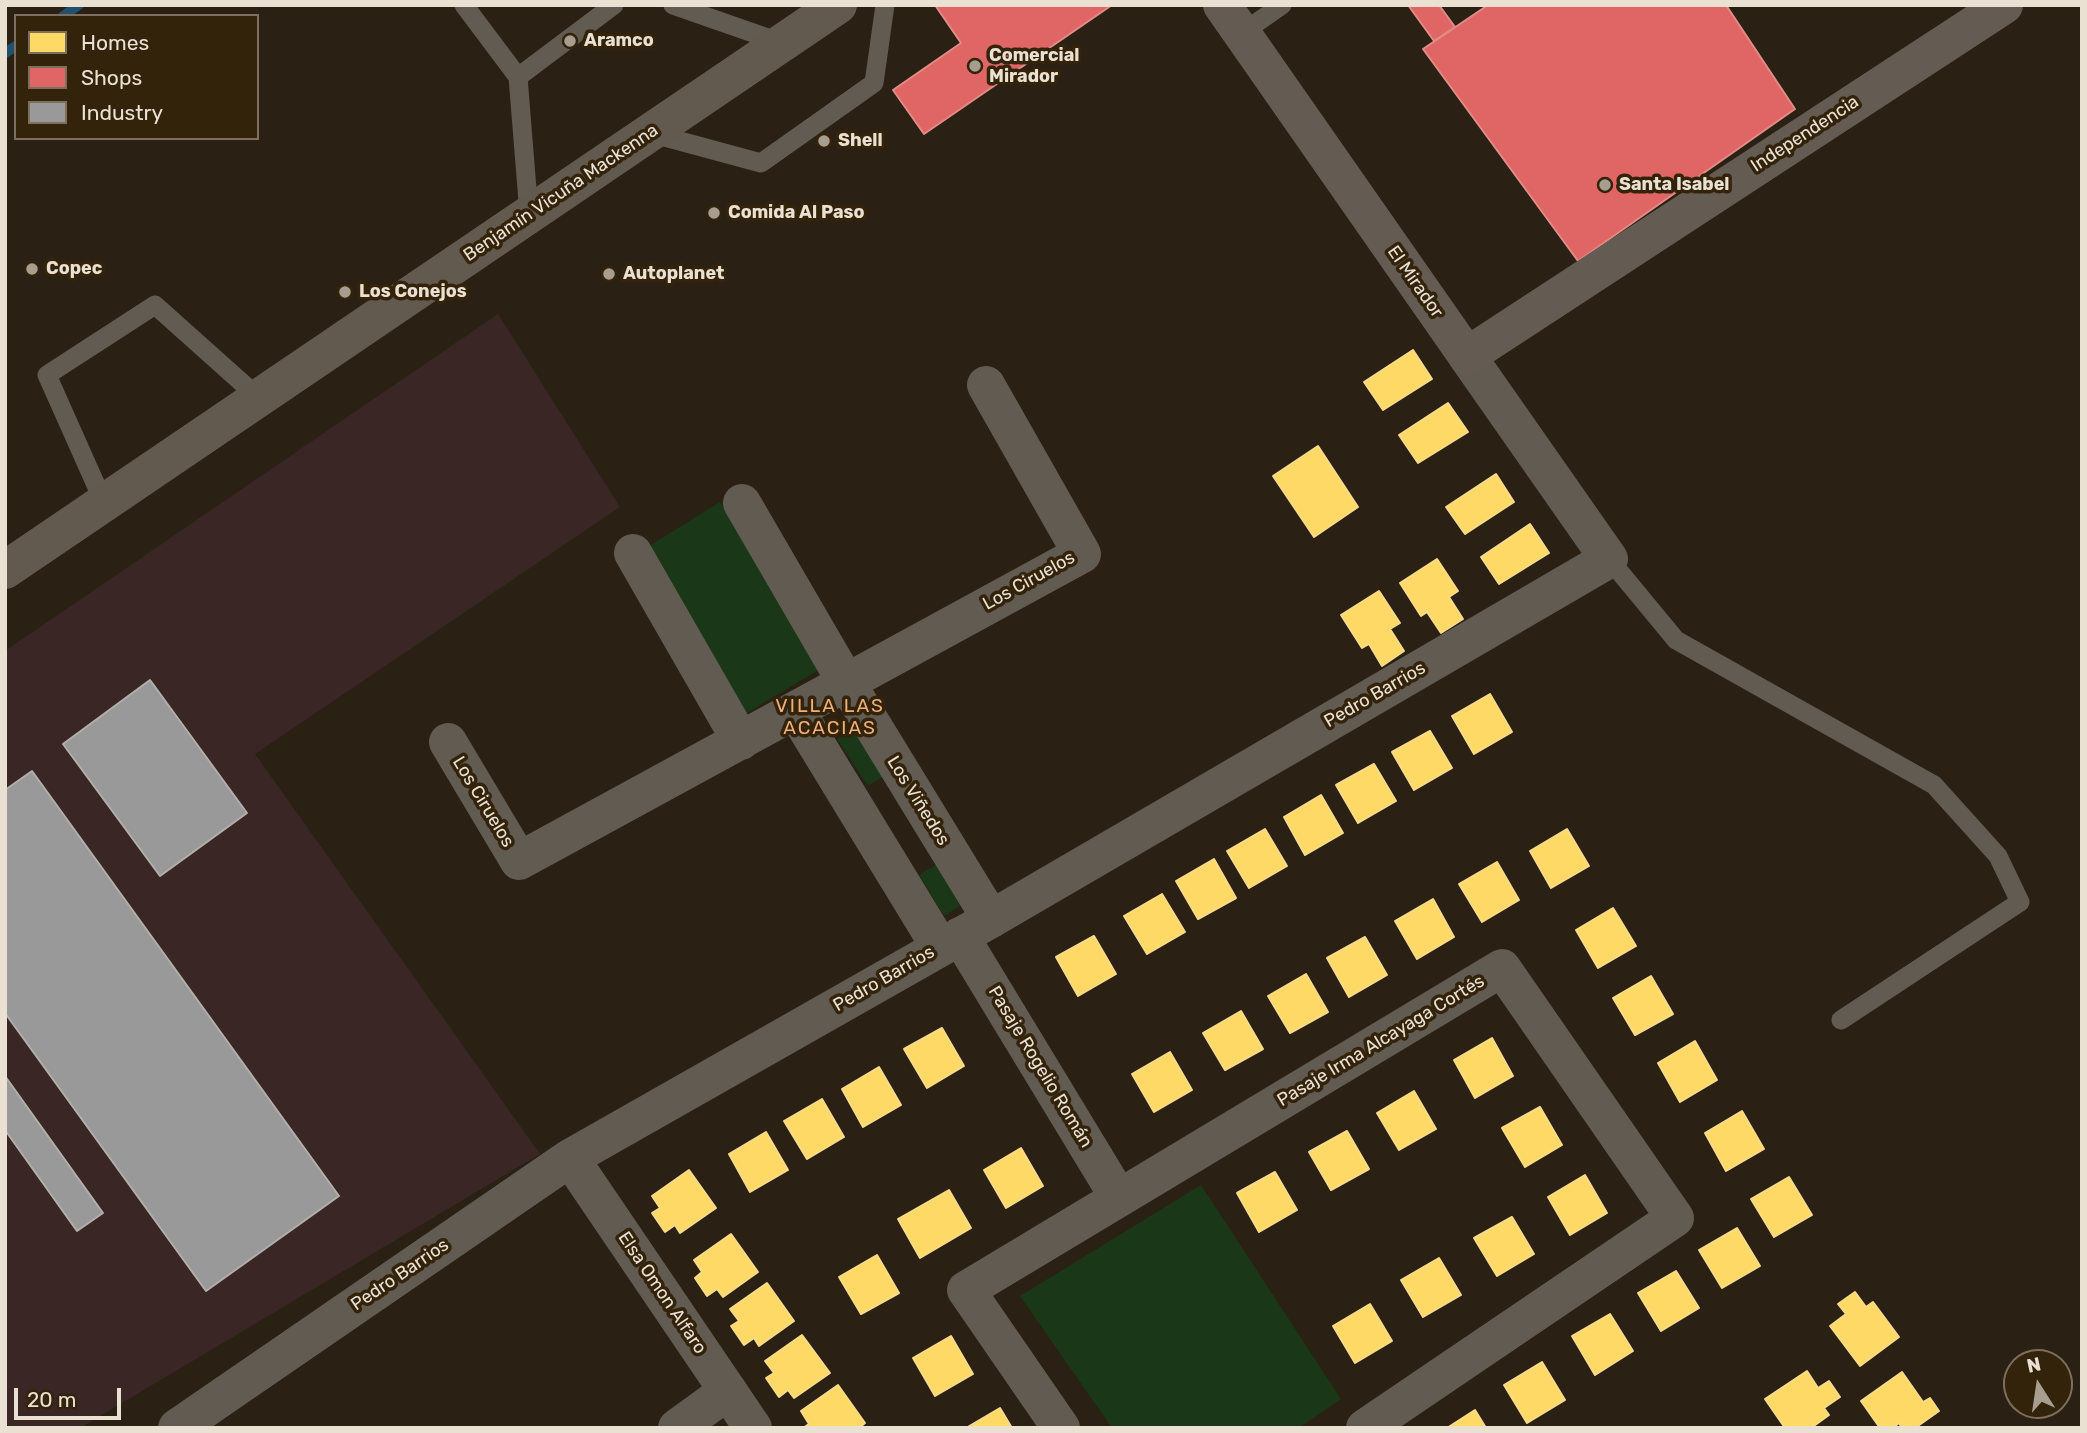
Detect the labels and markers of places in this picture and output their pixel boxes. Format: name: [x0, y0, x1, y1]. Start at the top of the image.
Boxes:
place label: Aramco: [584, 30, 654, 52]
marker: Aramco: [562, 33, 578, 49]
place label: Comercial Mirador: [989, 45, 1079, 88]
marker: Comercial Mirador: [967, 58, 983, 74]
place label: Shell: [838, 130, 883, 152]
marker: Shell: [816, 133, 832, 149]
place label: Santa Isabel: [1619, 174, 1729, 196]
marker: Santa Isabel: [1597, 177, 1613, 193]
place label: Comida Al Paso: [728, 202, 864, 224]
marker: Comida Al Paso: [706, 205, 722, 221]
place label: Copec: [46, 258, 102, 280]
marker: Copec: [24, 261, 40, 277]
place label: Autoplanet: [623, 263, 724, 285]
marker: Autoplanet: [601, 266, 617, 282]
place label: Los Conejos: [359, 281, 467, 303]
marker: Los Conejos: [337, 284, 353, 300]

